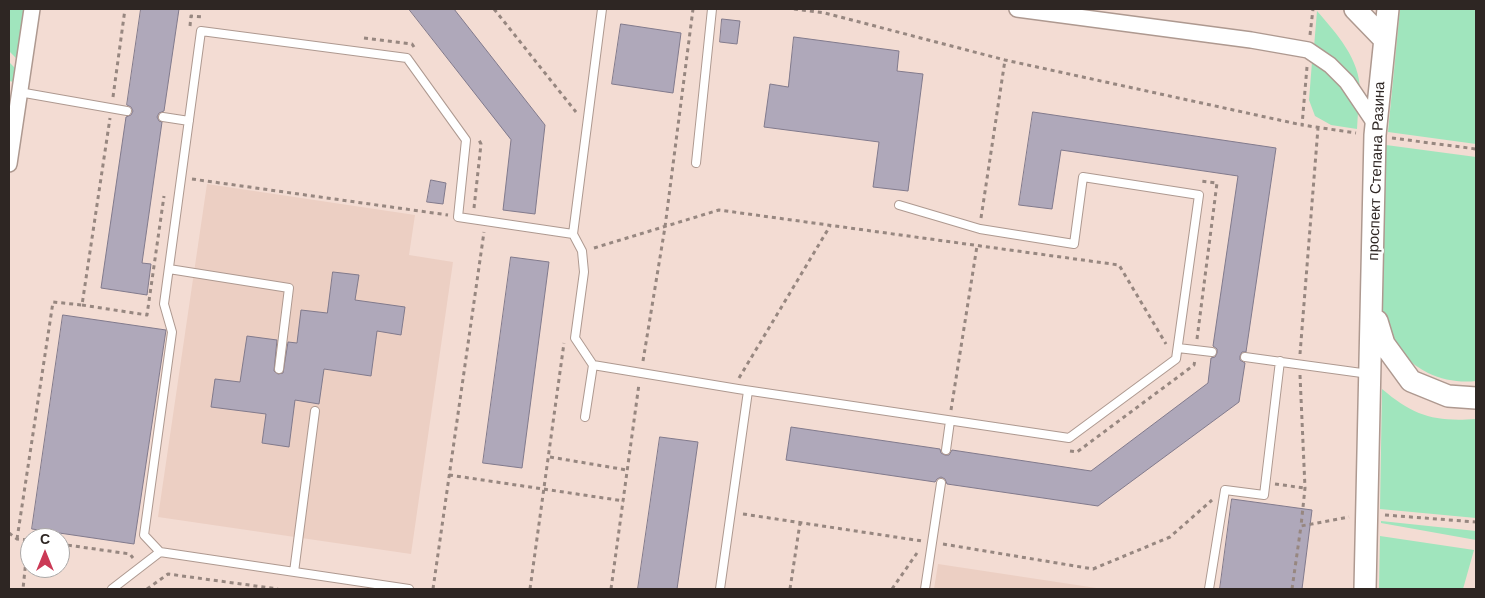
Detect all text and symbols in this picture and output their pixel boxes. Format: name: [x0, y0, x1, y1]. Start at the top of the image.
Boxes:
street label: проспект Степана Разина: [1365, 81, 1389, 261]
north arrow: [20, 528, 70, 578]
text: С: [40, 531, 50, 547]

